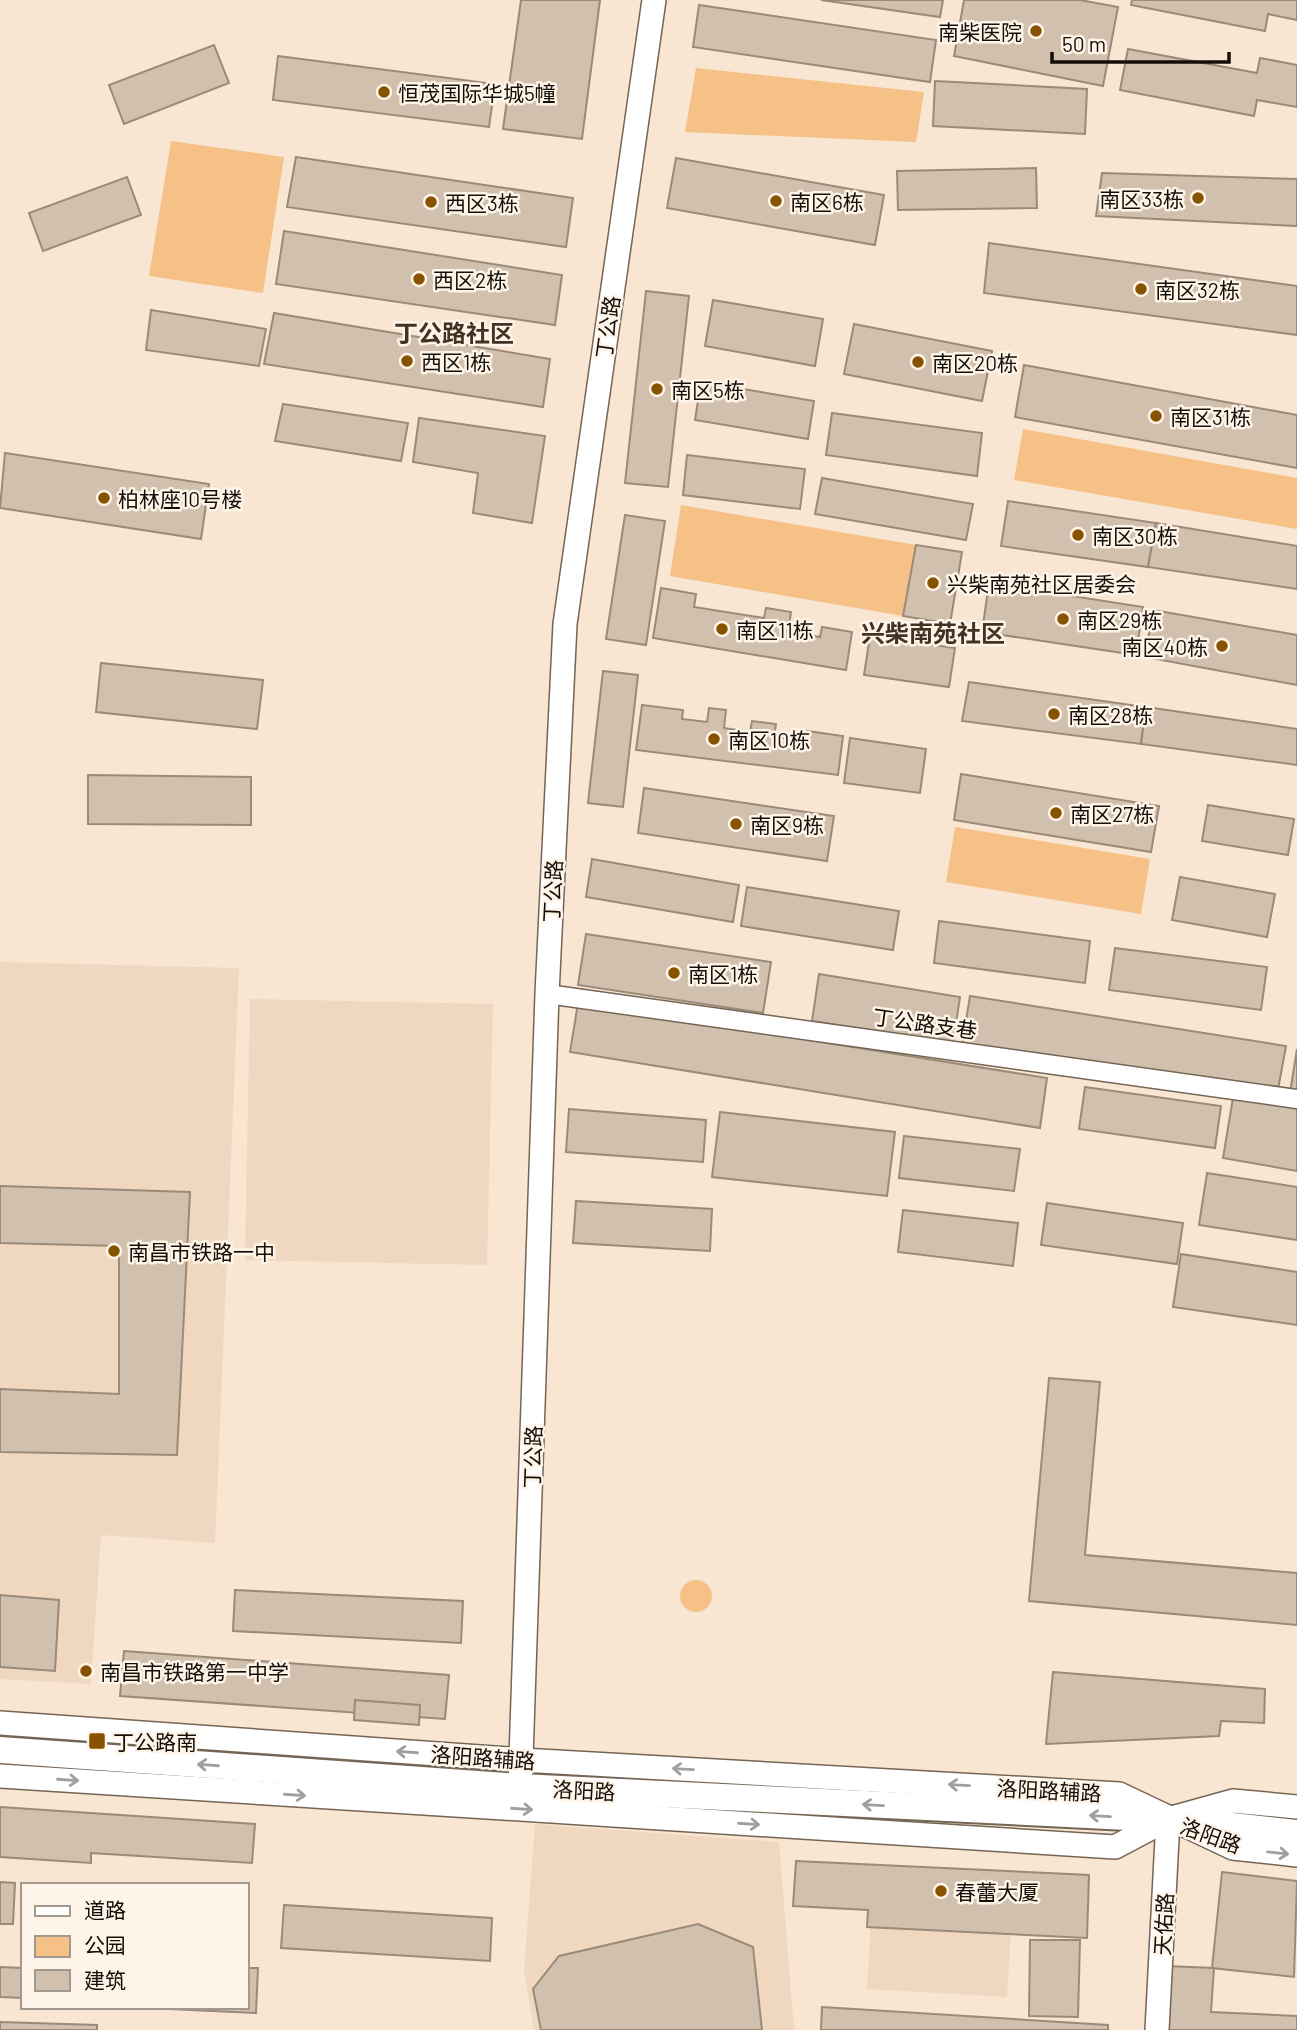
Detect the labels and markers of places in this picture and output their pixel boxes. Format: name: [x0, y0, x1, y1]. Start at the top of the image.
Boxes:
place label: 南柴医院: [938, 19, 1022, 44]
marker: 南柴医院: [1028, 23, 1044, 39]
place label: 恒茂国际华城5幢: [398, 80, 556, 105]
marker: 恒茂国际华城5幢: [376, 84, 392, 100]
place label: 南区33栋: [1099, 186, 1184, 211]
place label: 南区6栋: [790, 189, 864, 214]
place label: 西区3栋: [445, 190, 519, 215]
marker: 南区33栋: [1190, 190, 1206, 206]
marker: 南区6栋: [768, 193, 784, 209]
marker: 西区3栋: [423, 194, 439, 210]
place label: 西区2栋: [433, 267, 507, 292]
marker: 西区2栋: [411, 271, 427, 287]
place label: 南区32栋: [1155, 277, 1240, 302]
marker: 南区32栋: [1133, 281, 1149, 297]
place label: 西区1栋: [421, 349, 491, 374]
place label: 南区20栋: [932, 350, 1018, 375]
marker: 西区1栋: [399, 353, 415, 369]
marker: 南区20栋: [910, 354, 926, 370]
place label: 南区5栋: [671, 377, 745, 402]
marker: 南区5栋: [649, 381, 665, 397]
place label: 南区31栋: [1170, 404, 1251, 429]
marker: 南区31栋: [1148, 408, 1164, 424]
place label: 柏林座10号楼: [118, 486, 242, 511]
marker: 柏林座10号楼: [96, 490, 112, 506]
place label: 南区30栋: [1092, 523, 1178, 548]
marker: 南区30栋: [1070, 527, 1086, 543]
place label: 兴柴南苑社区居委会: [947, 571, 1136, 596]
marker: 兴柴南苑社区居委会: [925, 575, 941, 591]
place label: 南区29栋: [1077, 607, 1162, 632]
marker: 南区29栋: [1055, 611, 1071, 627]
place label: 南区11栋: [736, 617, 814, 642]
marker: 南区11栋: [714, 621, 730, 637]
place label: 南区40栋: [1122, 634, 1208, 659]
marker: 南区40栋: [1214, 638, 1230, 654]
place label: 南区28栋: [1068, 702, 1153, 727]
marker: 南区28栋: [1046, 706, 1062, 722]
place label: 南区10栋: [728, 727, 810, 752]
marker: 南区10栋: [706, 731, 722, 747]
place label: 南区27栋: [1070, 801, 1154, 826]
marker: 南区27栋: [1048, 805, 1064, 821]
place label: 南区9栋: [750, 812, 824, 837]
marker: 南区9栋: [728, 816, 744, 832]
place label: 南区1栋: [688, 961, 758, 986]
marker: 南区1栋: [666, 965, 682, 981]
place label: 南昌市铁路一中: [128, 1239, 275, 1264]
marker: 南昌市铁路一中: [106, 1243, 122, 1259]
place label: 南昌市铁路第一中学: [100, 1659, 289, 1684]
marker: 南昌市铁路第一中学: [78, 1663, 94, 1679]
place label: 丁公路南: [113, 1729, 197, 1754]
marker: 丁公路南: [87, 1731, 107, 1751]
place label: 春蕾大厦: [955, 1879, 1039, 1904]
marker: 春蕾大厦: [933, 1883, 949, 1899]

